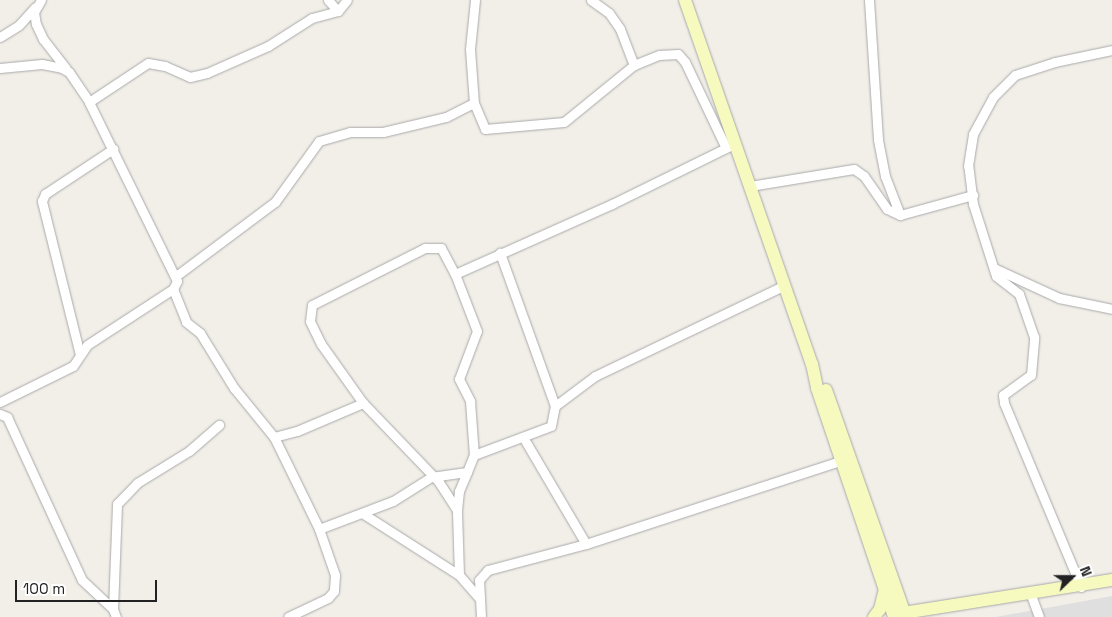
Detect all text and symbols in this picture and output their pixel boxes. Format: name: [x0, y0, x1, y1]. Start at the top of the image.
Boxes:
north arrow: [1047, 552, 1097, 602]
text: N: [1076, 564, 1096, 579]
scale bar: [18, 570, 160, 602]
text: 100 m: [23, 579, 65, 598]

